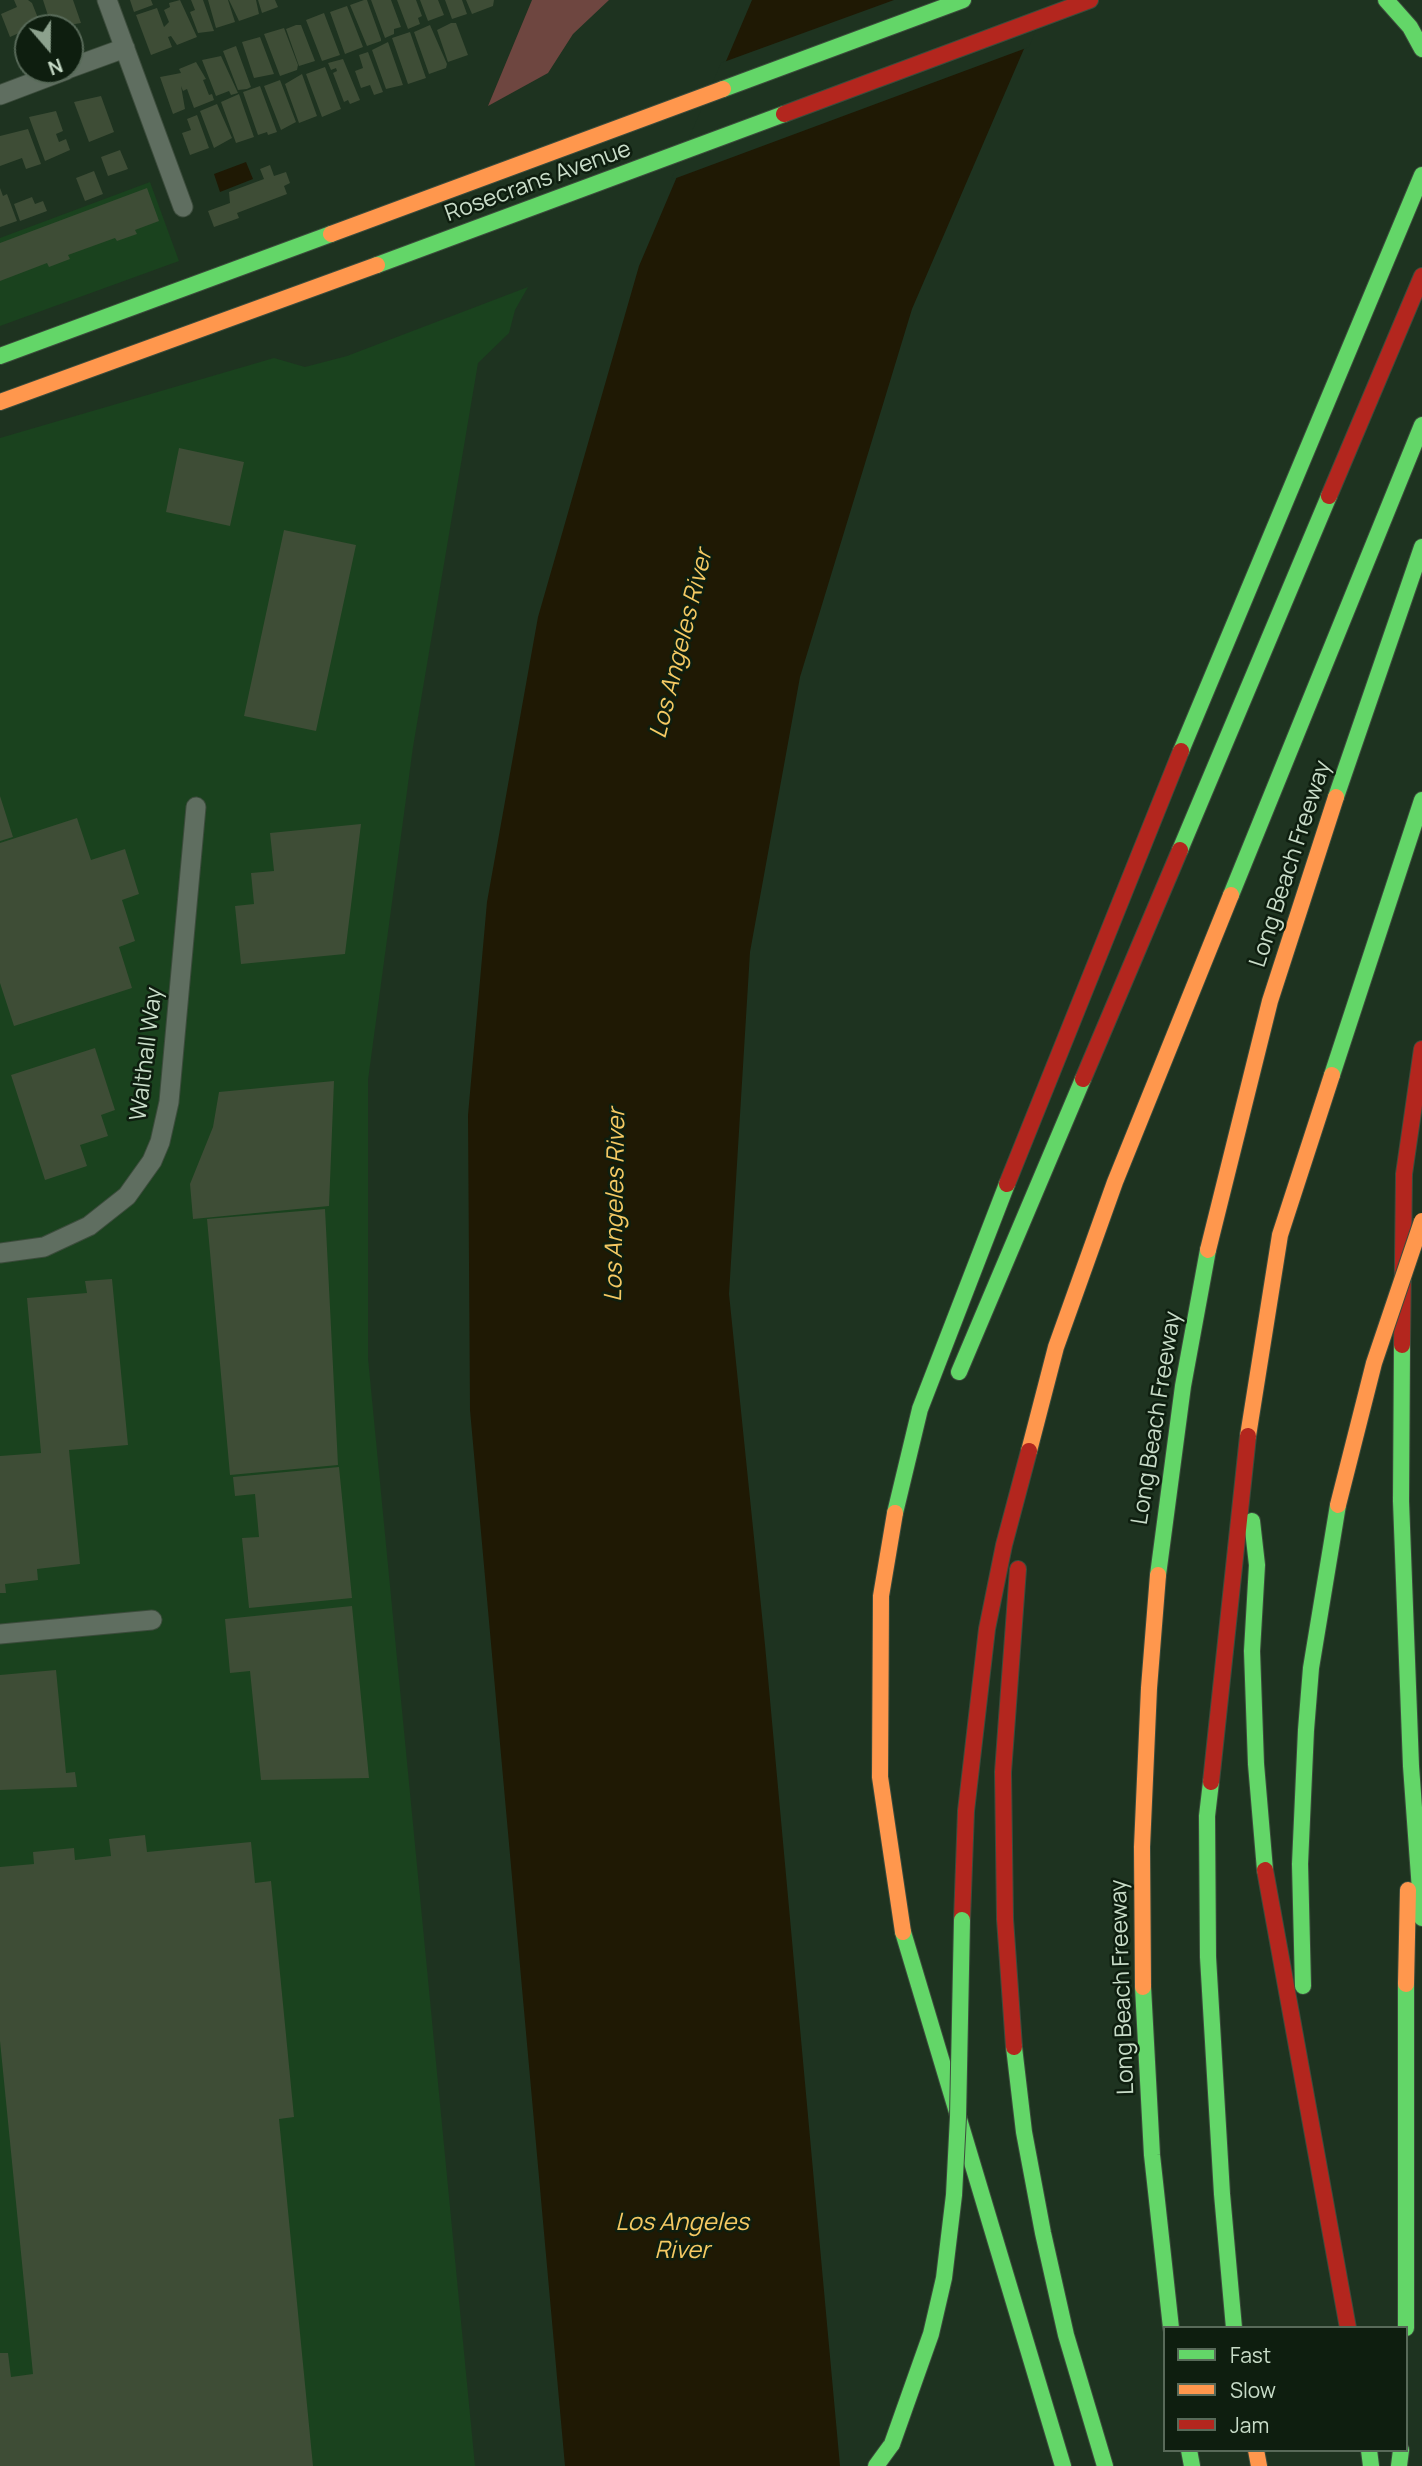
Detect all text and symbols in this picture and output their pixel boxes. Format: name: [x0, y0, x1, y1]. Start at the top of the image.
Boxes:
north arrow: [14, 14, 84, 84]
text: N: [45, 52, 66, 81]
street label: Rosecrans Avenue: [441, 136, 635, 228]
water label: Los Angeles River: [645, 547, 719, 741]
street label: Long Beach Freeway: [1245, 757, 1337, 971]
street label: Walthall Way: [125, 986, 169, 1122]
water label: Los Angeles River: [600, 1108, 632, 1302]
street label: Long Beach Freeway: [1127, 1309, 1187, 1527]
street label: Long Beach Freeway: [1105, 1879, 1141, 2095]
water label: Los Angeles River: [615, 2209, 749, 2265]
legend: [1163, 2326, 1408, 2452]
text: Fast: [1230, 2341, 1271, 2369]
text: Slow: [1230, 2376, 1276, 2404]
text: Jam: [1230, 2411, 1269, 2439]

